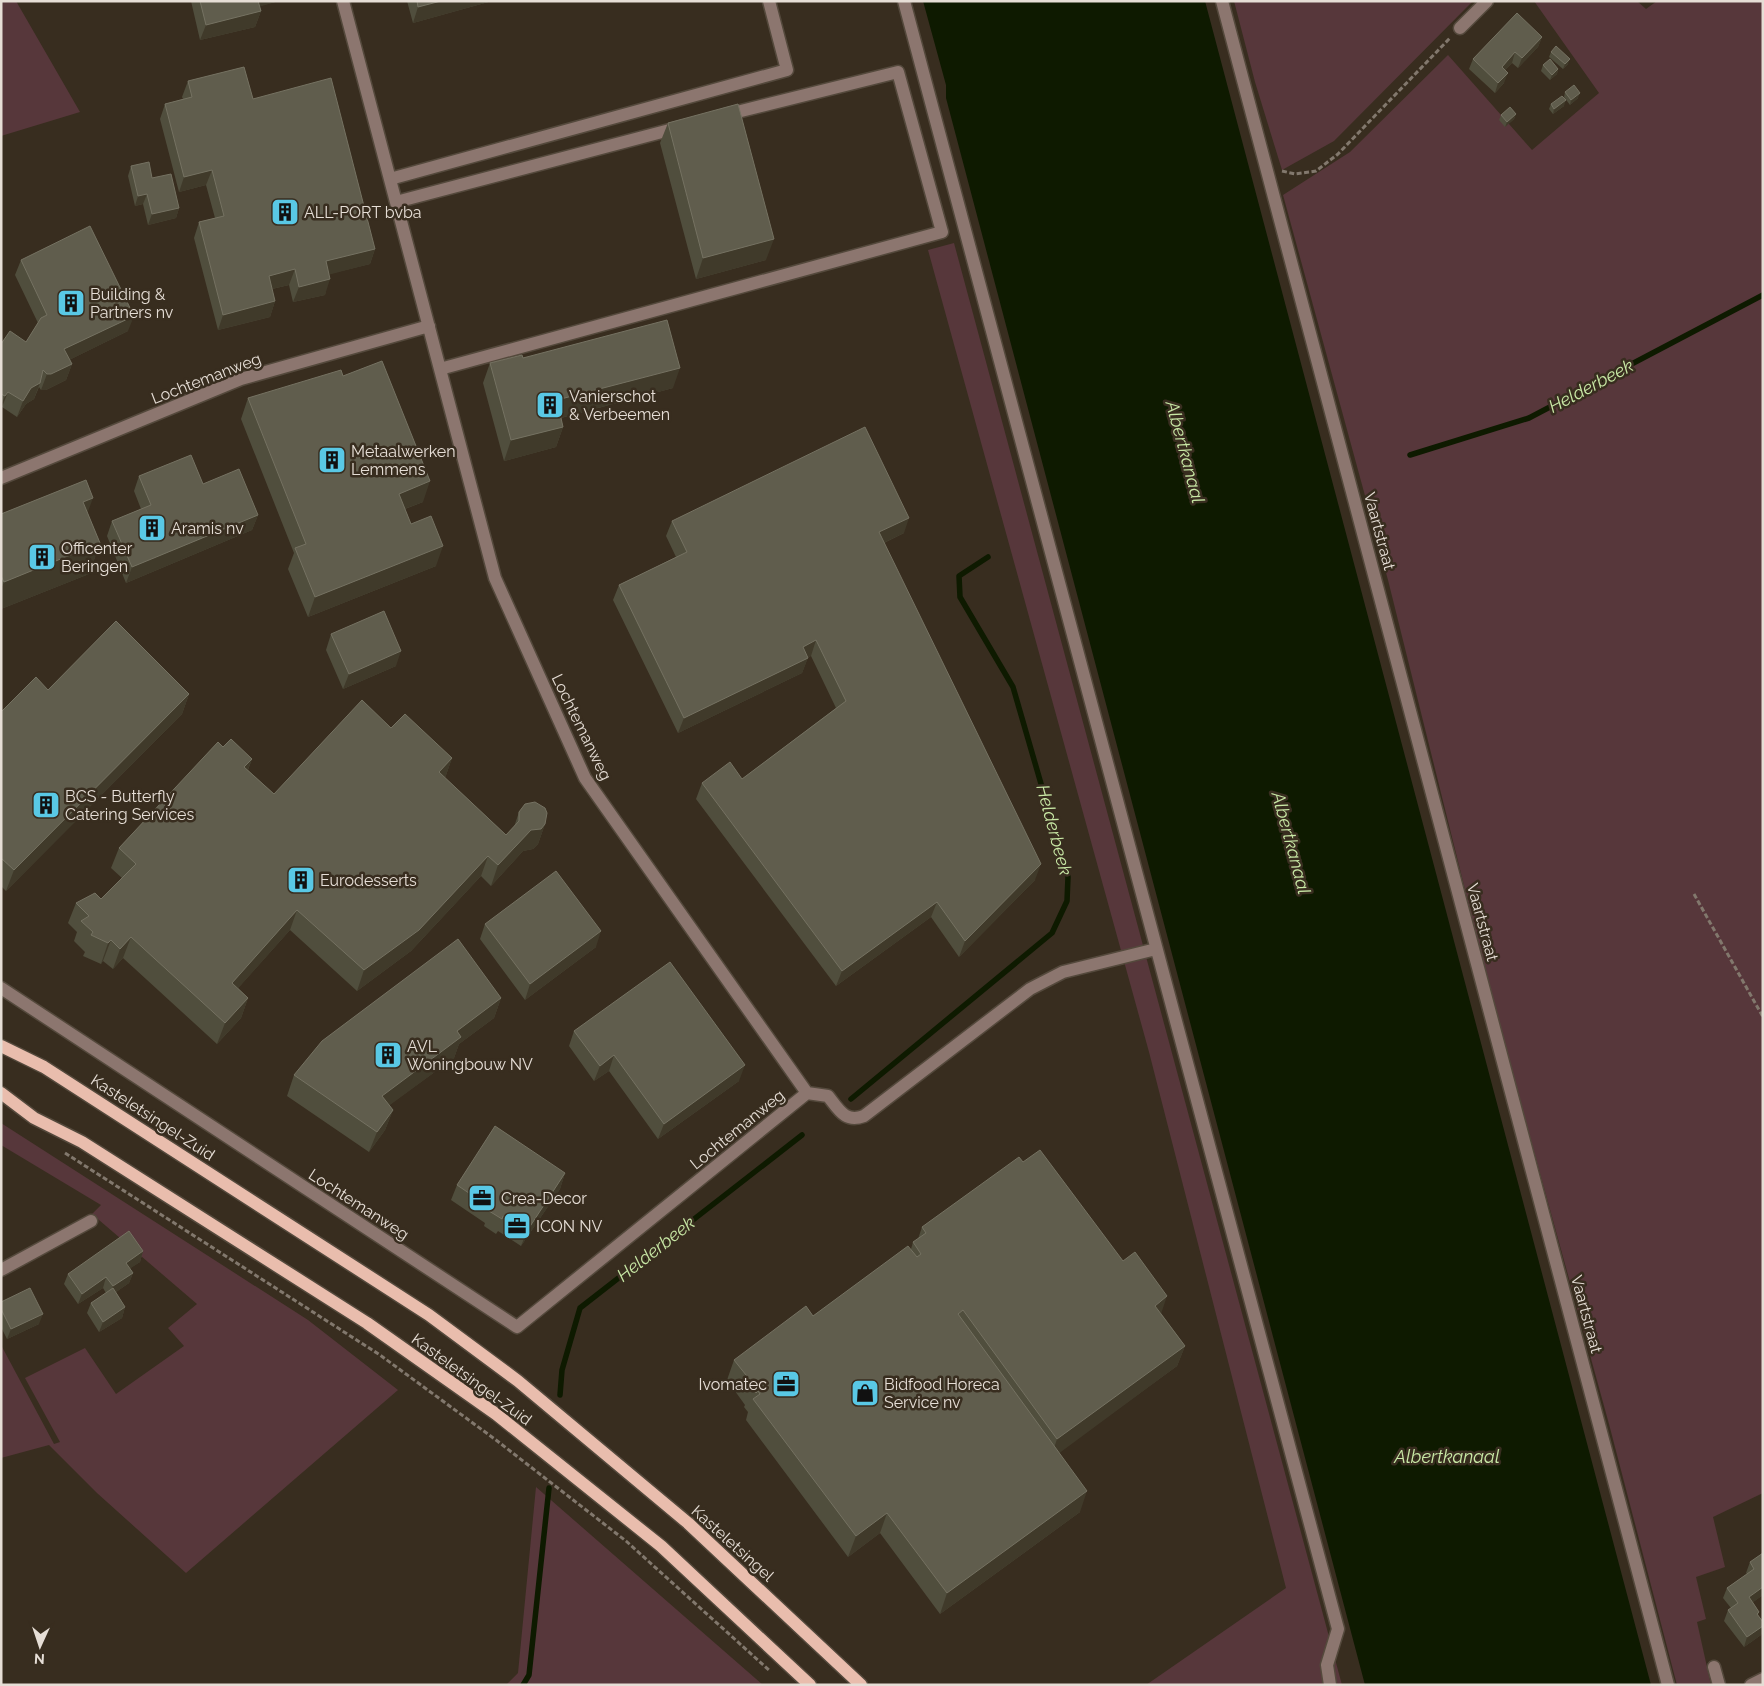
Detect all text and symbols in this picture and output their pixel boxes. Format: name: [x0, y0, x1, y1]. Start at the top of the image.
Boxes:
building icon: ALL-PORT bvba: [270, 197, 300, 227]
place label: ALL-PORT bvba: [304, 203, 422, 222]
place label: Building & Partners nv: [90, 285, 174, 322]
building icon: Building & Partners nv: [56, 288, 86, 318]
street label: Lochtemanweg: [149, 349, 264, 408]
water label: Helderbeek: [1545, 354, 1637, 417]
place label: Vanierschot & Verbeemen: [569, 387, 670, 424]
building icon: Vanierschot & Verbeemen: [535, 390, 565, 420]
water label: Albertkanaal: [1161, 397, 1209, 506]
place label: Metaalwerken Lemmens: [351, 442, 456, 479]
building icon: Metaalwerken Lemmens: [317, 445, 347, 475]
street label: Vaartstraat: [1360, 490, 1399, 573]
building icon: Aramis nv: [137, 513, 167, 543]
place label: Aramis nv: [171, 519, 244, 538]
place label: Officenter Beringen: [61, 539, 133, 576]
building icon: Officenter Beringen: [27, 542, 57, 572]
street label: Lochtemanweg: [548, 671, 615, 783]
water label: Helderbeek: [1032, 782, 1077, 878]
place label: BCS - Butterfly Catering Services: [65, 787, 194, 824]
water label: Albertkanaal: [1267, 788, 1315, 897]
building icon: BCS - Butterfly Catering Services: [31, 790, 61, 820]
building icon: Eurodesserts: [286, 865, 316, 895]
place label: Eurodesserts: [320, 871, 417, 890]
street label: Vaartstraat: [1463, 881, 1502, 964]
place label: AVL Woningbouw NV: [407, 1037, 533, 1074]
building icon: AVL Woningbouw NV: [373, 1040, 403, 1070]
street label: Kasteletsingel-Zuid: [87, 1070, 218, 1165]
street label: Lochtemanweg: [686, 1086, 788, 1173]
street label: Lochtemanweg: [305, 1165, 413, 1244]
office icon: Crea-Decor: [467, 1183, 497, 1213]
place label: Crea-Decor: [501, 1189, 587, 1208]
office icon: ICON NV: [502, 1211, 532, 1241]
water label: Helderbeek: [613, 1211, 699, 1286]
place label: ICON NV: [536, 1217, 603, 1236]
street label: Vaartstraat: [1567, 1273, 1606, 1356]
street label: Kasteletsingel-Zuid: [408, 1329, 535, 1429]
office icon: Ivomatec: [771, 1369, 801, 1399]
place label: Ivomatec: [699, 1375, 767, 1394]
place label: Bidfood Horeca Service nv: [884, 1375, 1000, 1412]
shop icon: Bidfood Horeca Service nv: [850, 1378, 880, 1408]
water label: Albertkanaal: [1393, 1446, 1500, 1467]
street label: Kasteletsingel: [687, 1501, 778, 1586]
north arrow: [15, 1621, 65, 1671]
text: N: [34, 1651, 45, 1667]

